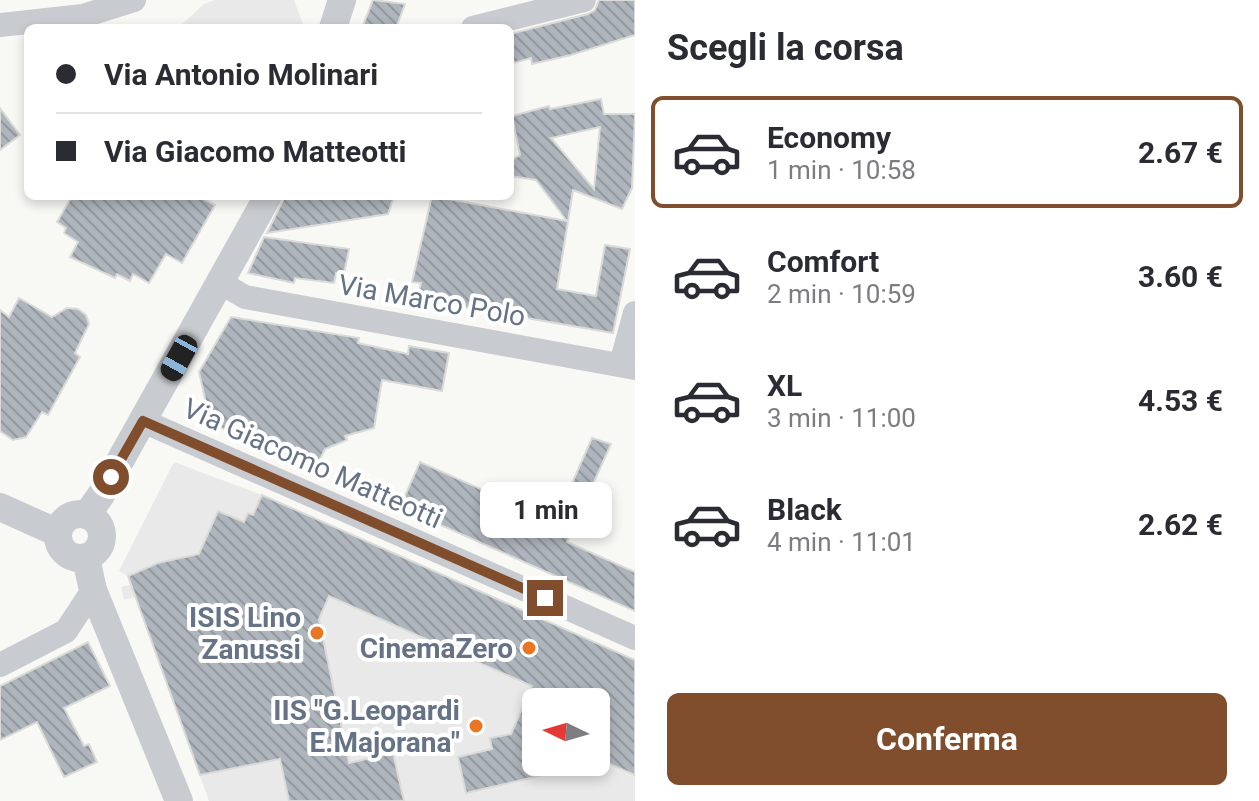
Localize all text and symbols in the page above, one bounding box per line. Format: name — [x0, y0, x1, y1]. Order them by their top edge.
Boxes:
text: Scegli la corsa — [667, 27, 904, 69]
text: Via Antonio Molinari — [104, 57, 378, 92]
icon: car — [671, 116, 743, 188]
text: Economy — [767, 120, 891, 155]
text: Via Giacomo Matteotti — [104, 134, 406, 169]
text: 2.67 € — [1138, 135, 1223, 170]
text: 1 min · 10:58 — [767, 155, 916, 185]
icon: car — [671, 240, 743, 312]
text: Comfort — [767, 244, 879, 279]
text: 3.60 € — [1138, 259, 1223, 294]
street label: Via Marco Polo — [336, 268, 528, 333]
text: 2 min · 10:59 — [767, 279, 916, 309]
car — [157, 331, 201, 385]
icon: car — [671, 364, 743, 436]
text: XL — [767, 368, 802, 403]
text: 4.53 € — [1138, 383, 1223, 418]
street label: Via Giacomo Matteotti — [178, 391, 447, 535]
text: 3 min · 11:00 — [767, 403, 916, 433]
route start — [93, 459, 129, 495]
callout: 1 min — [479, 482, 611, 538]
icon: car — [671, 488, 743, 560]
text: Black — [767, 492, 842, 527]
text: 1 min — [513, 495, 579, 525]
text: 2.62 € — [1138, 507, 1223, 542]
text: 4 min · 11:01 — [767, 527, 916, 557]
route end — [527, 580, 563, 616]
place label: ISIS Lino Zanussi — [189, 601, 301, 666]
marker: ISIS Lino Zanussi — [308, 624, 326, 642]
place label: CinemaZero — [360, 632, 513, 665]
marker: CinemaZero — [520, 639, 538, 657]
north arrow — [522, 688, 610, 776]
map controls — [522, 688, 610, 776]
button: Conferma — [667, 693, 1227, 785]
place label: IIS "G.Leopardi E.Majorana" — [273, 694, 460, 759]
marker: IIS "G.Leopardi E.Majorana" — [467, 717, 485, 735]

